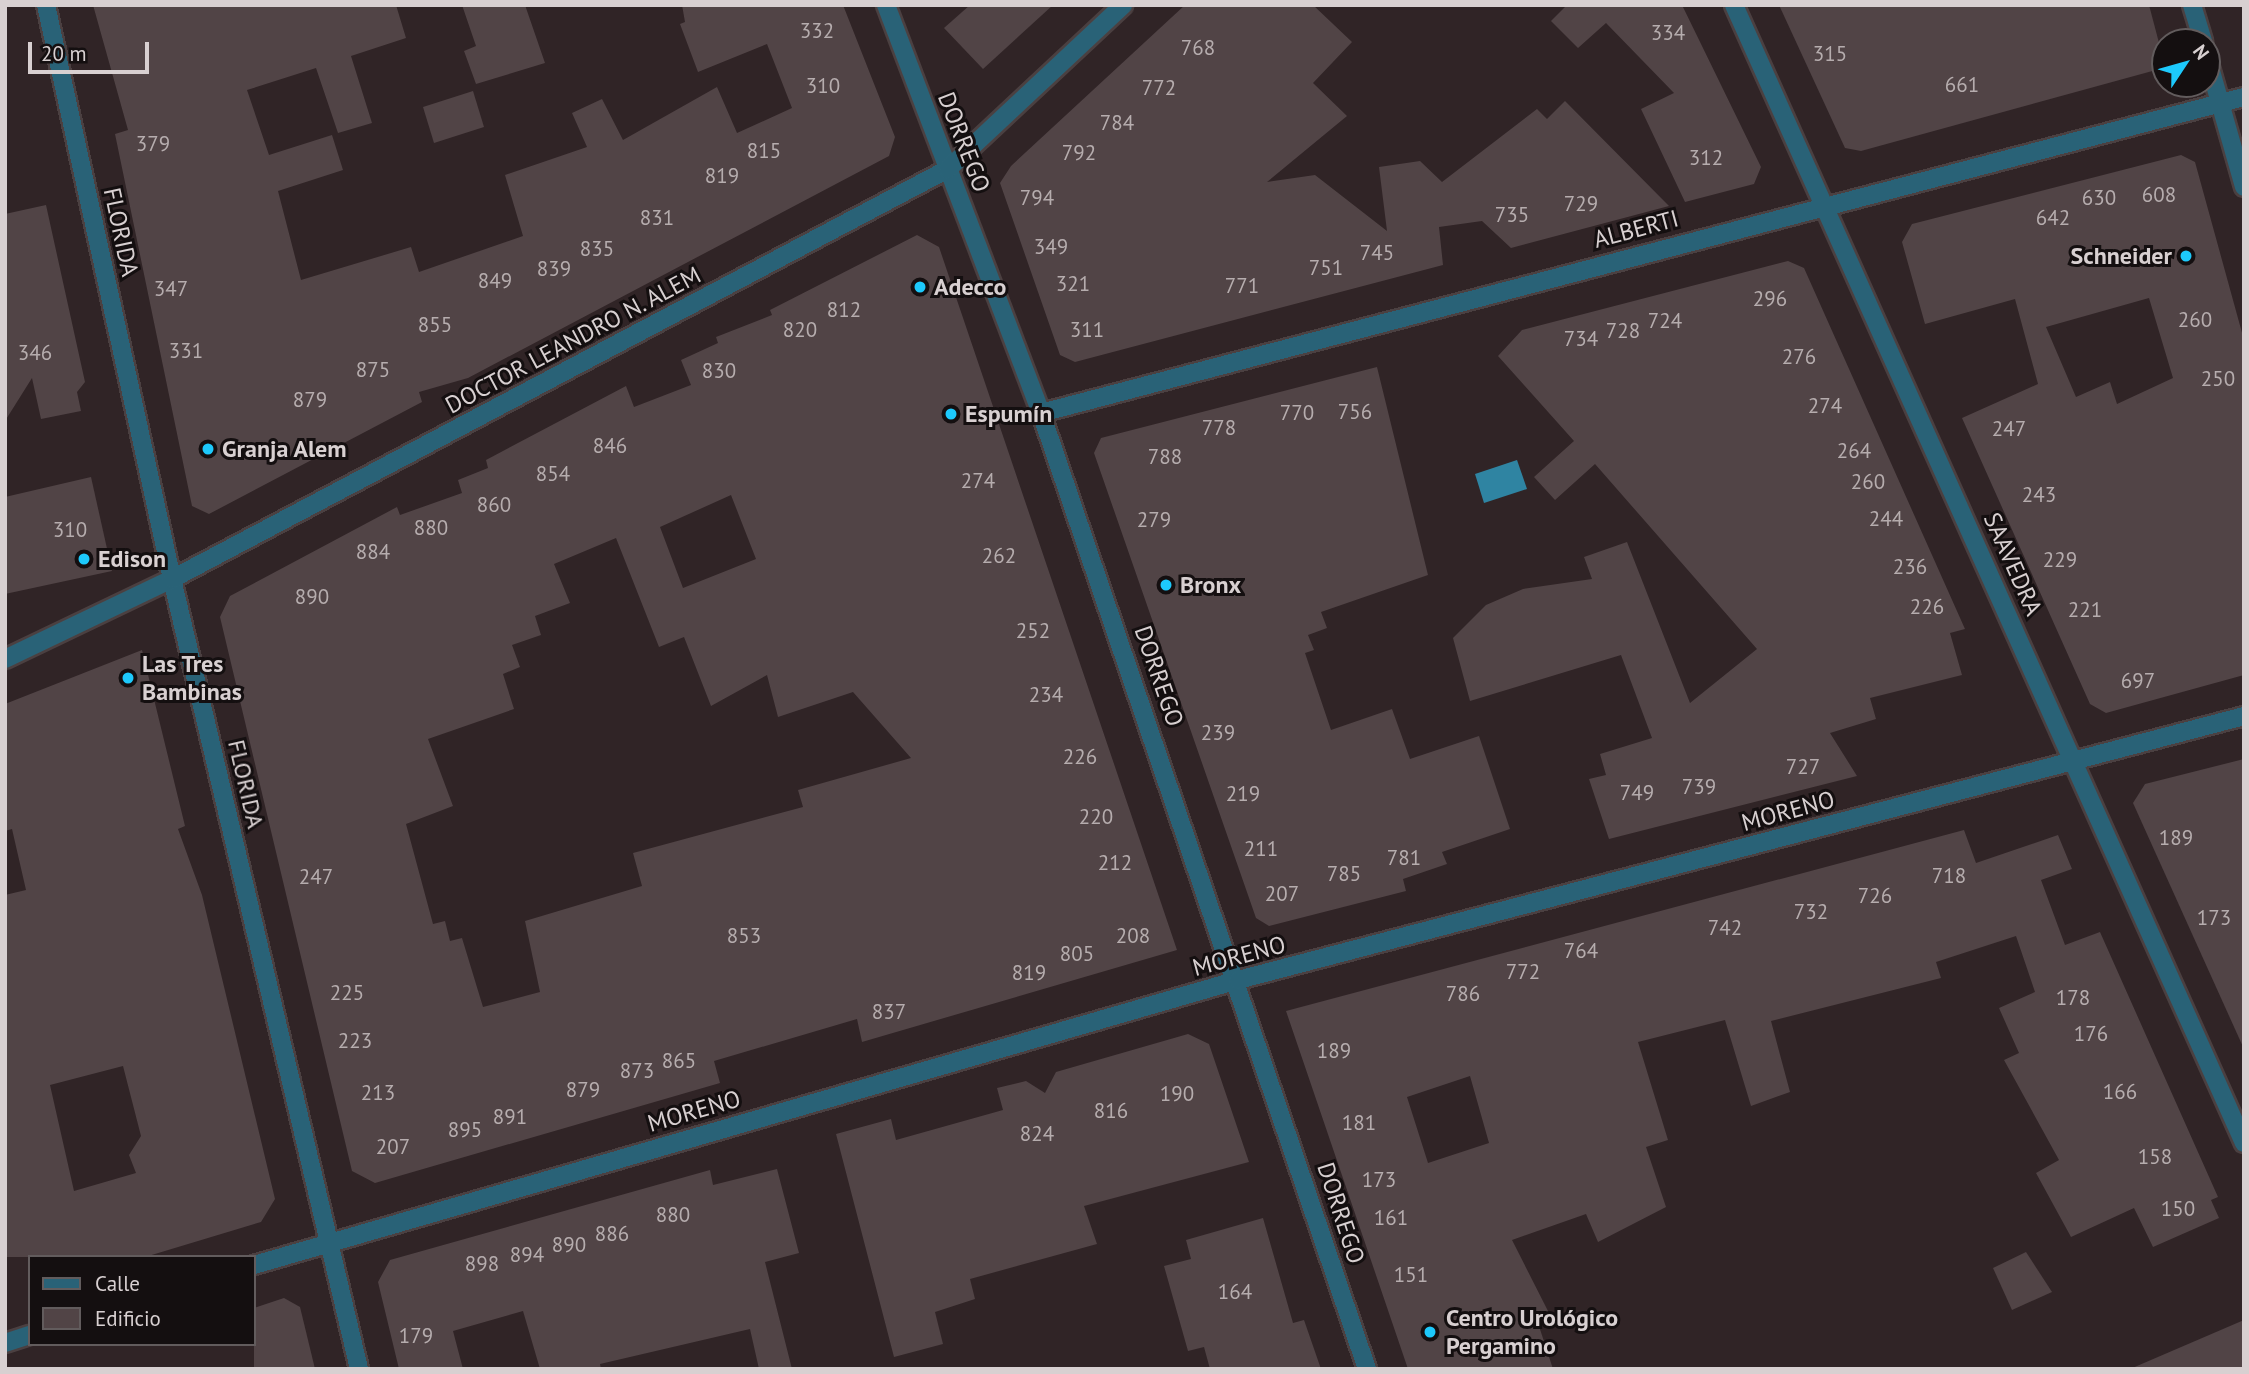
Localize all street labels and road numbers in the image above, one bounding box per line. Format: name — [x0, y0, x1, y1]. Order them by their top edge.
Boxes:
street label: DORREGO — [932, 88, 996, 196]
street label: FLORIDA — [98, 185, 144, 279]
street label: ALBERTI — [1591, 204, 1681, 254]
street label: DOCTOR LEANDRO N. ALEM — [439, 260, 707, 420]
street label: SAAVEDRA — [1978, 508, 2048, 620]
street label: DORREGO — [1128, 622, 1190, 730]
street label: FLORIDA — [222, 737, 270, 831]
street label: MORENO — [1738, 785, 1838, 837]
street label: MORENO — [1189, 930, 1289, 982]
street label: MORENO — [644, 1084, 744, 1138]
street label: DORREGO — [1311, 1159, 1371, 1267]

